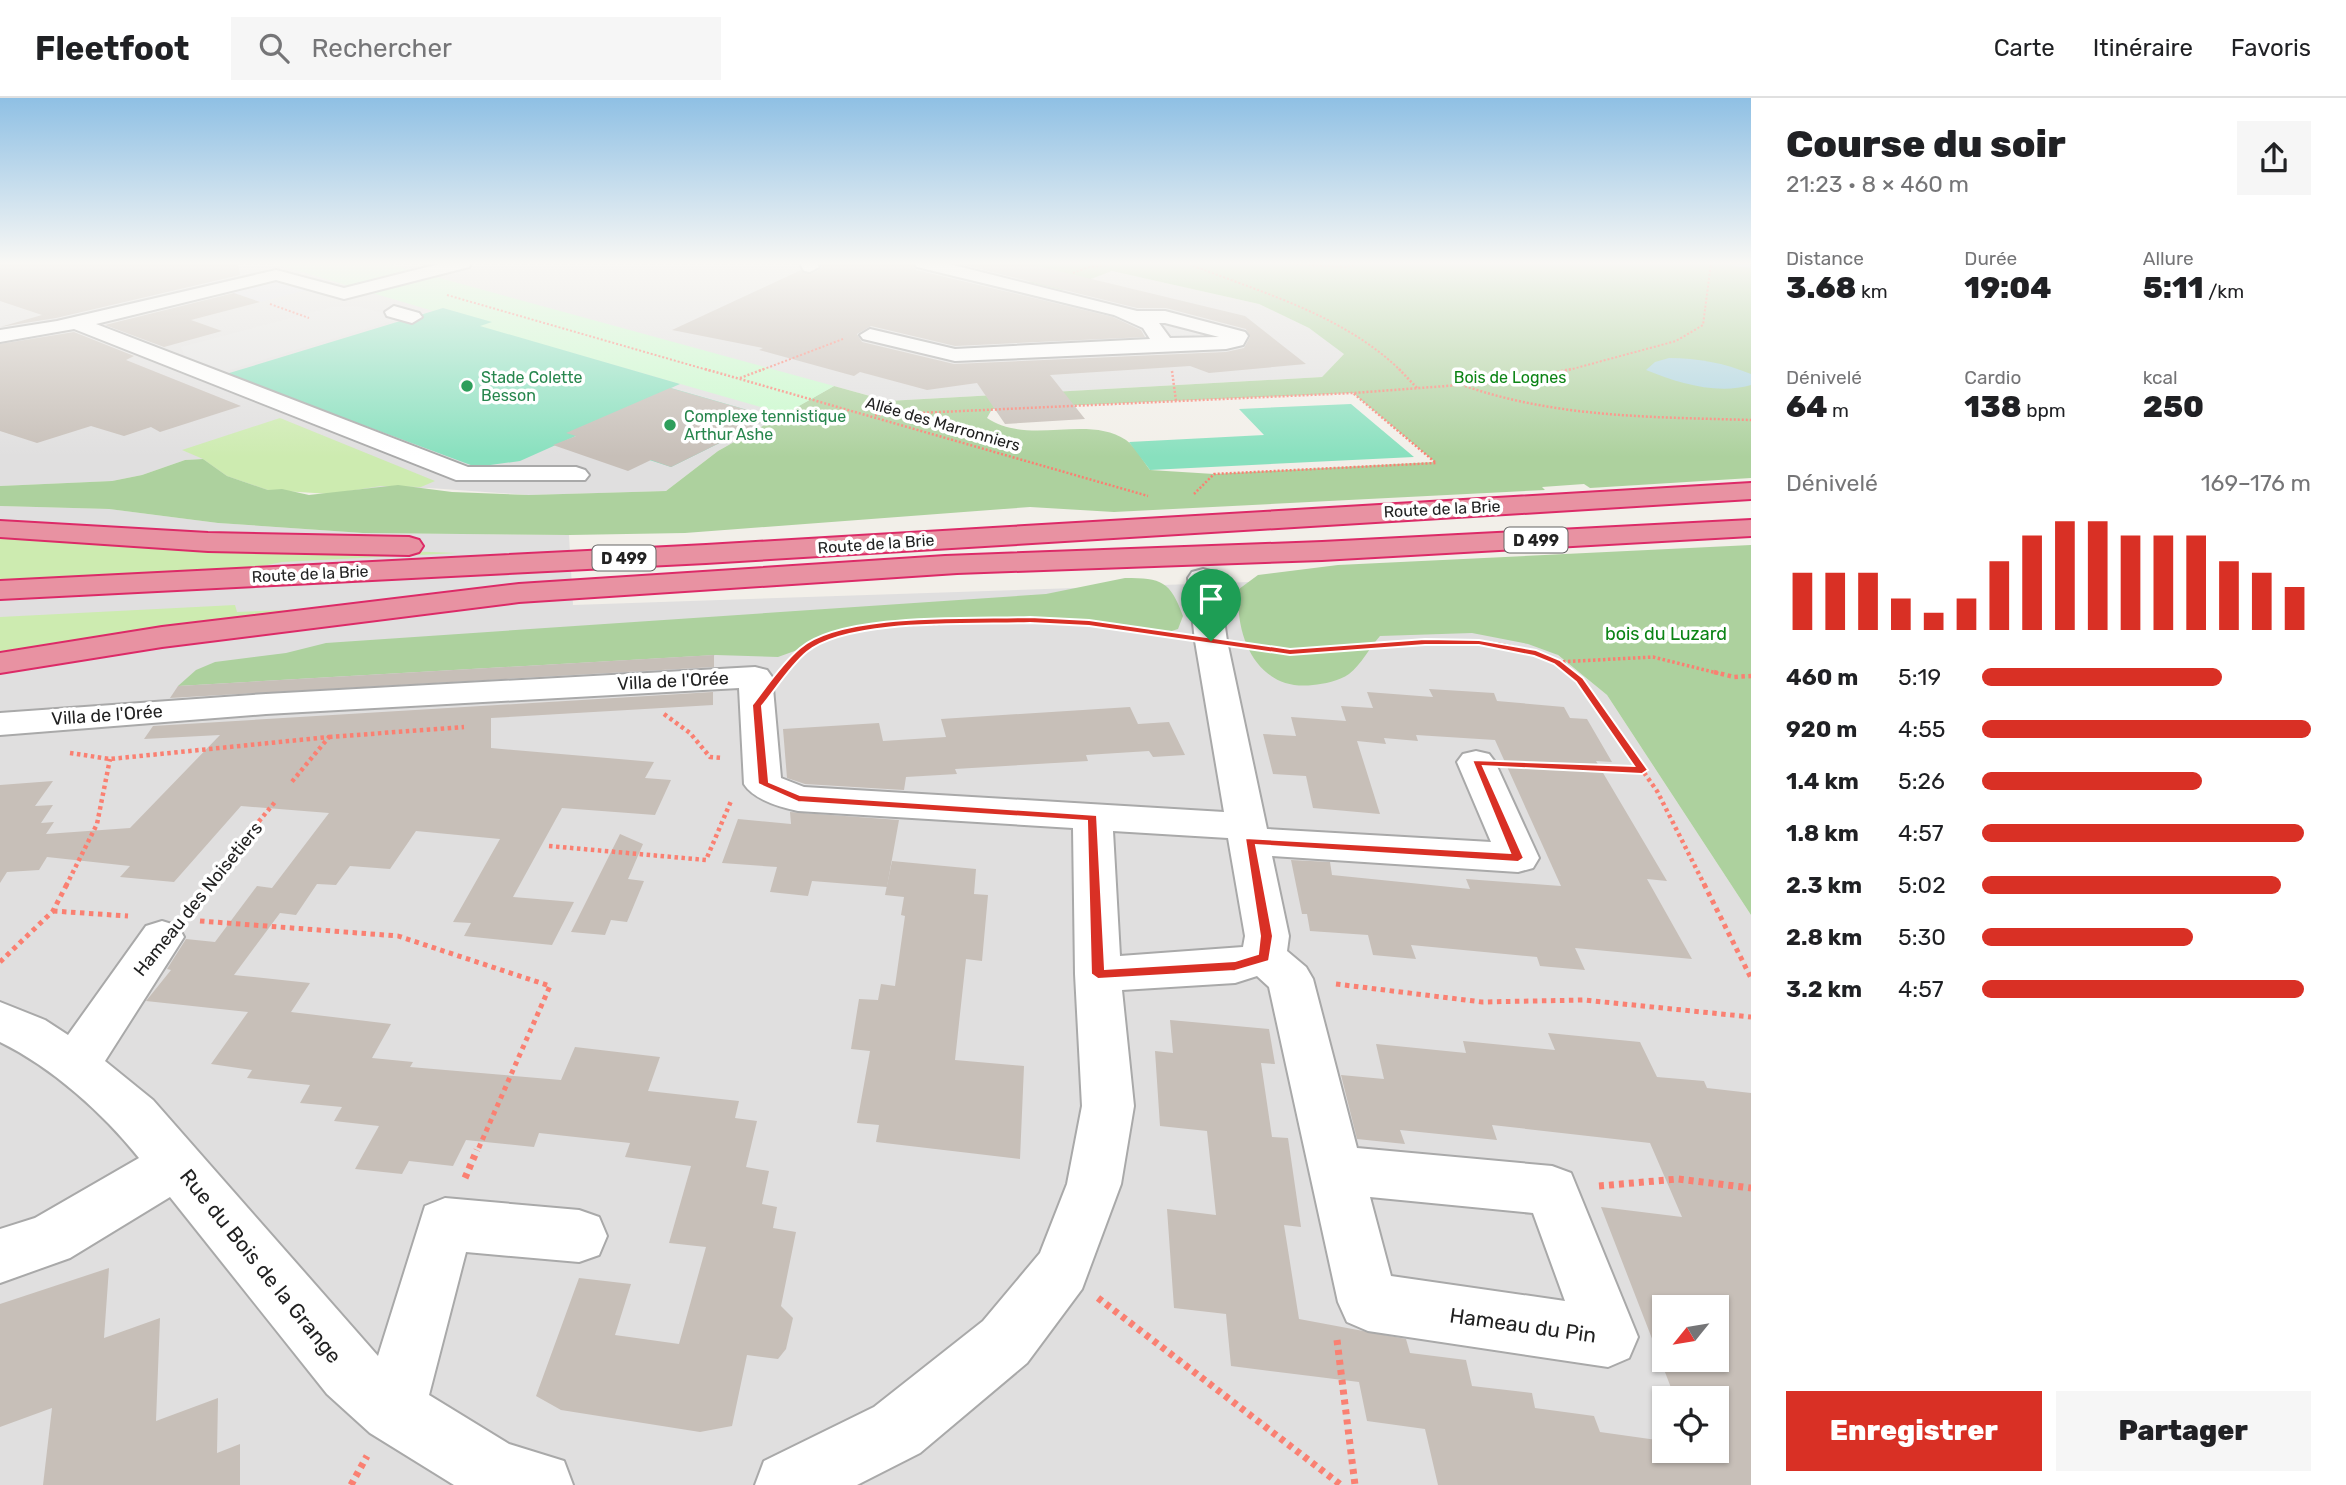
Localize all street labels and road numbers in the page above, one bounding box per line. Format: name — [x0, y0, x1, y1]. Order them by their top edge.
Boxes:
street label: Allée des Marronniers — [863, 393, 1023, 455]
street label: Route de la Brie — [1383, 496, 1501, 522]
road number: D 499 — [1504, 528, 1568, 552]
street label: Route de la Brie — [817, 530, 935, 558]
road number: D 499 — [592, 545, 656, 570]
street label: Route de la Brie — [251, 561, 369, 587]
street label: Villa de l'Orée — [617, 667, 729, 695]
street label: Villa de l'Orée — [51, 700, 163, 730]
street label: Hameau des Noisetiers — [129, 817, 267, 981]
street label: Rue du Bois de la Grange — [175, 1164, 347, 1368]
street label: Hameau du Pin — [1448, 1302, 1598, 1348]

